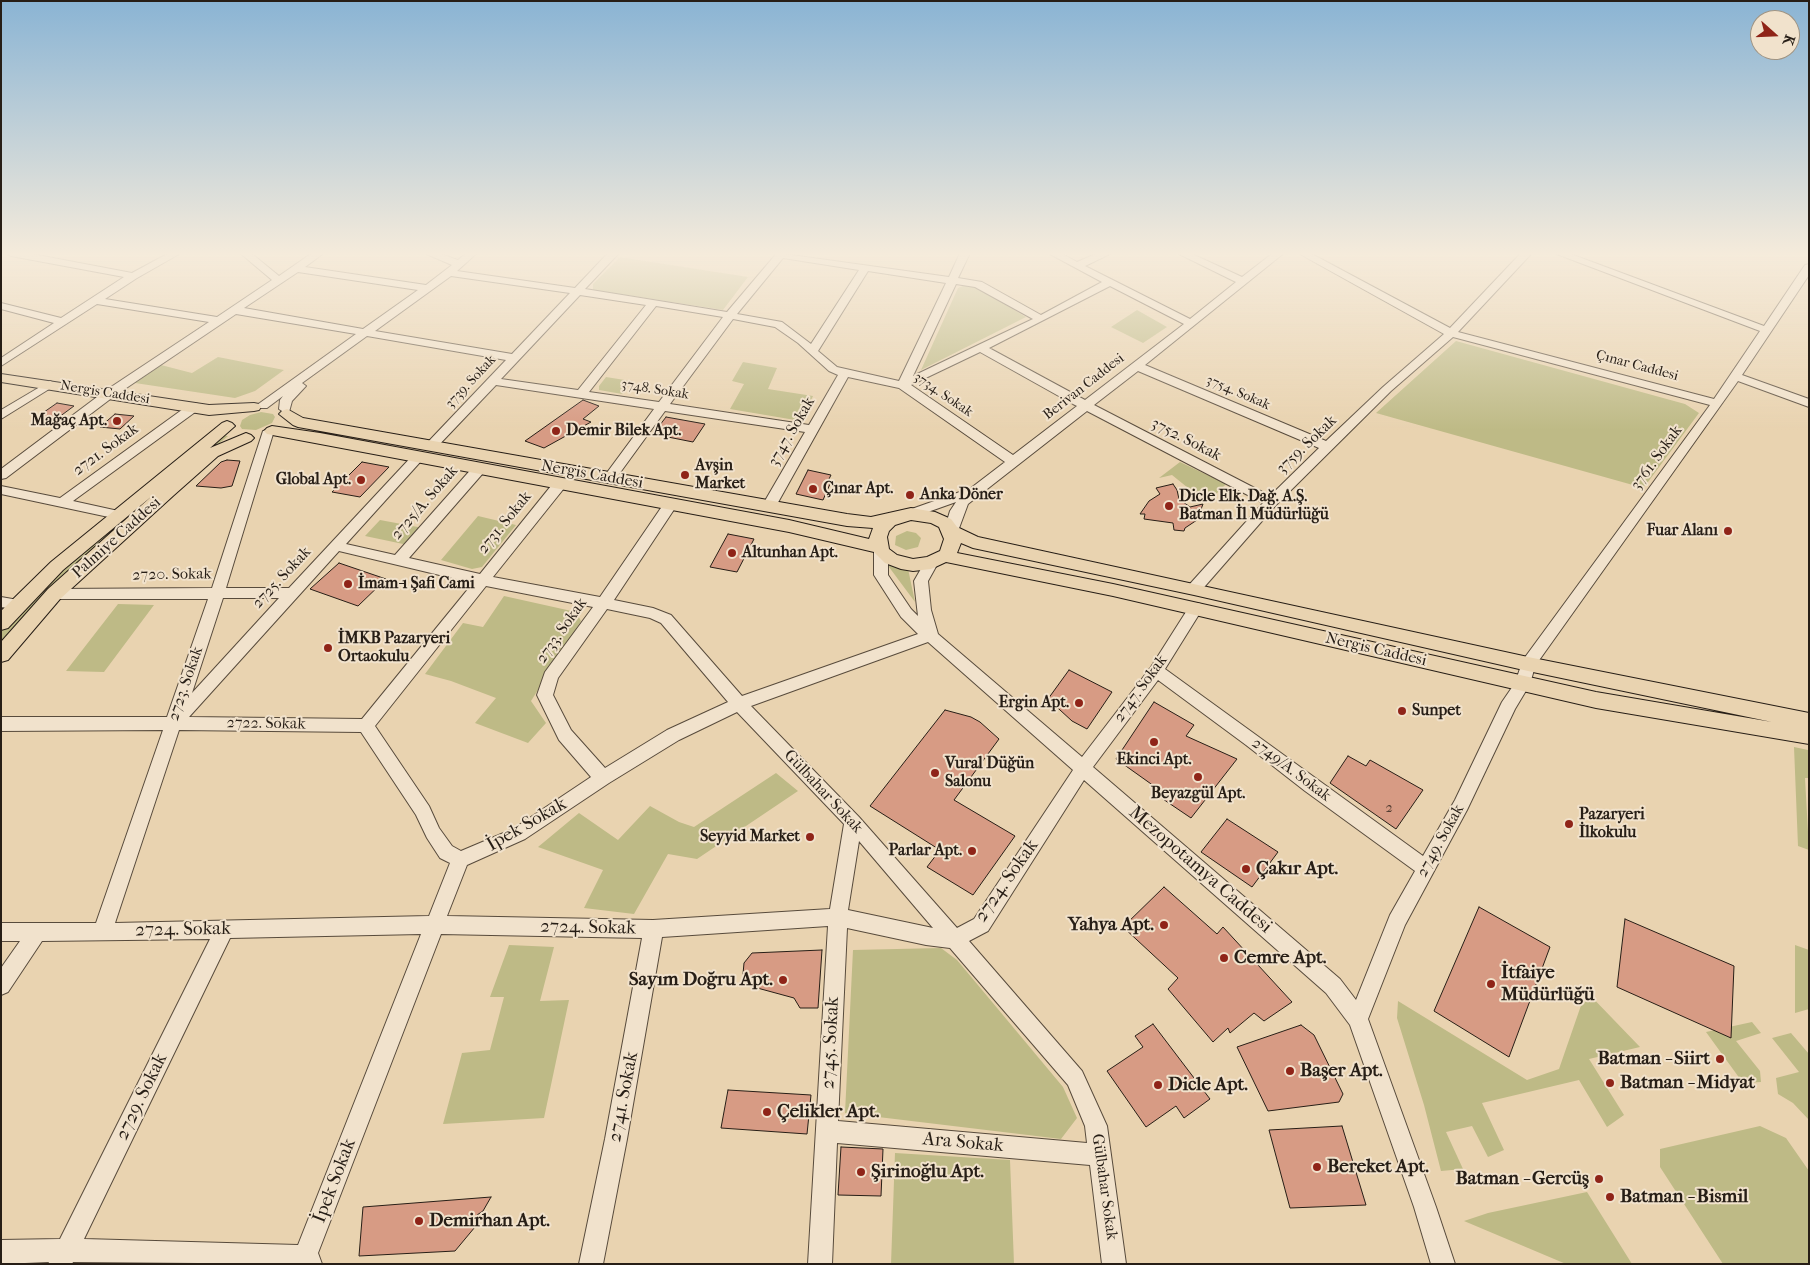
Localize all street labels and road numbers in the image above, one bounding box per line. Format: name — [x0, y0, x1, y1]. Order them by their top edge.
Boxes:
street label: Çınar Caddesi — [1594, 347, 1680, 385]
street label: Berivan Caddesi — [1040, 350, 1128, 424]
street label: 3739. Sokak — [442, 352, 500, 412]
street label: 3734. Sokak — [910, 369, 976, 421]
street label: 3754. Sokak — [1203, 372, 1273, 414]
street label: 3748. Sokak — [620, 376, 690, 404]
street label: Nergis Caddesi — [59, 378, 151, 408]
street label: 3747. Sokak — [764, 394, 820, 470]
street label: 3759. Sokak — [1273, 412, 1341, 478]
street label: 3752. Sokak — [1148, 414, 1224, 466]
street label: 2721. Sokak — [69, 420, 143, 480]
street label: 3761. Sokak — [1627, 422, 1687, 494]
street label: Nergis Caddesi — [539, 457, 645, 493]
street label: 2725/A. Sokak — [388, 462, 462, 544]
street label: 2731. Sokak — [474, 488, 536, 558]
street label: Palmiye Caddesi — [69, 493, 165, 583]
street label: 2725. Sokak — [249, 543, 315, 613]
street label: 2720. Sokak — [132, 565, 212, 585]
street label: 2733. Sokak — [532, 594, 592, 668]
street label: Nergis Caddesi — [1323, 629, 1429, 671]
street label: 2723. Sokak — [164, 644, 208, 724]
street label: 2747. Sokak — [1110, 652, 1172, 726]
street label: 2722. Sokak — [226, 714, 306, 734]
street label: 2749/A. Sokak — [1248, 734, 1334, 806]
street label: Gülbahar Sokak — [779, 746, 867, 838]
street label: İpek Sokak — [483, 793, 571, 857]
street label: 2749. Sokak — [1413, 801, 1469, 881]
street label: Mezopotamya Caddesi — [1124, 802, 1276, 938]
street label: 2724. Sokak — [970, 835, 1044, 927]
street label: 2724. Sokak — [540, 916, 636, 940]
street label: 2724. Sokak — [135, 918, 231, 942]
street label: 2745. Sokak — [817, 996, 845, 1090]
street label: 2729. Sokak — [111, 1050, 173, 1144]
street label: 2741. Sokak — [604, 1050, 644, 1144]
street label: Ara Sokak — [922, 1128, 1004, 1158]
street label: Gülbahar Sokak — [1087, 1133, 1121, 1241]
street label: İpek Sokak — [308, 1136, 362, 1226]

